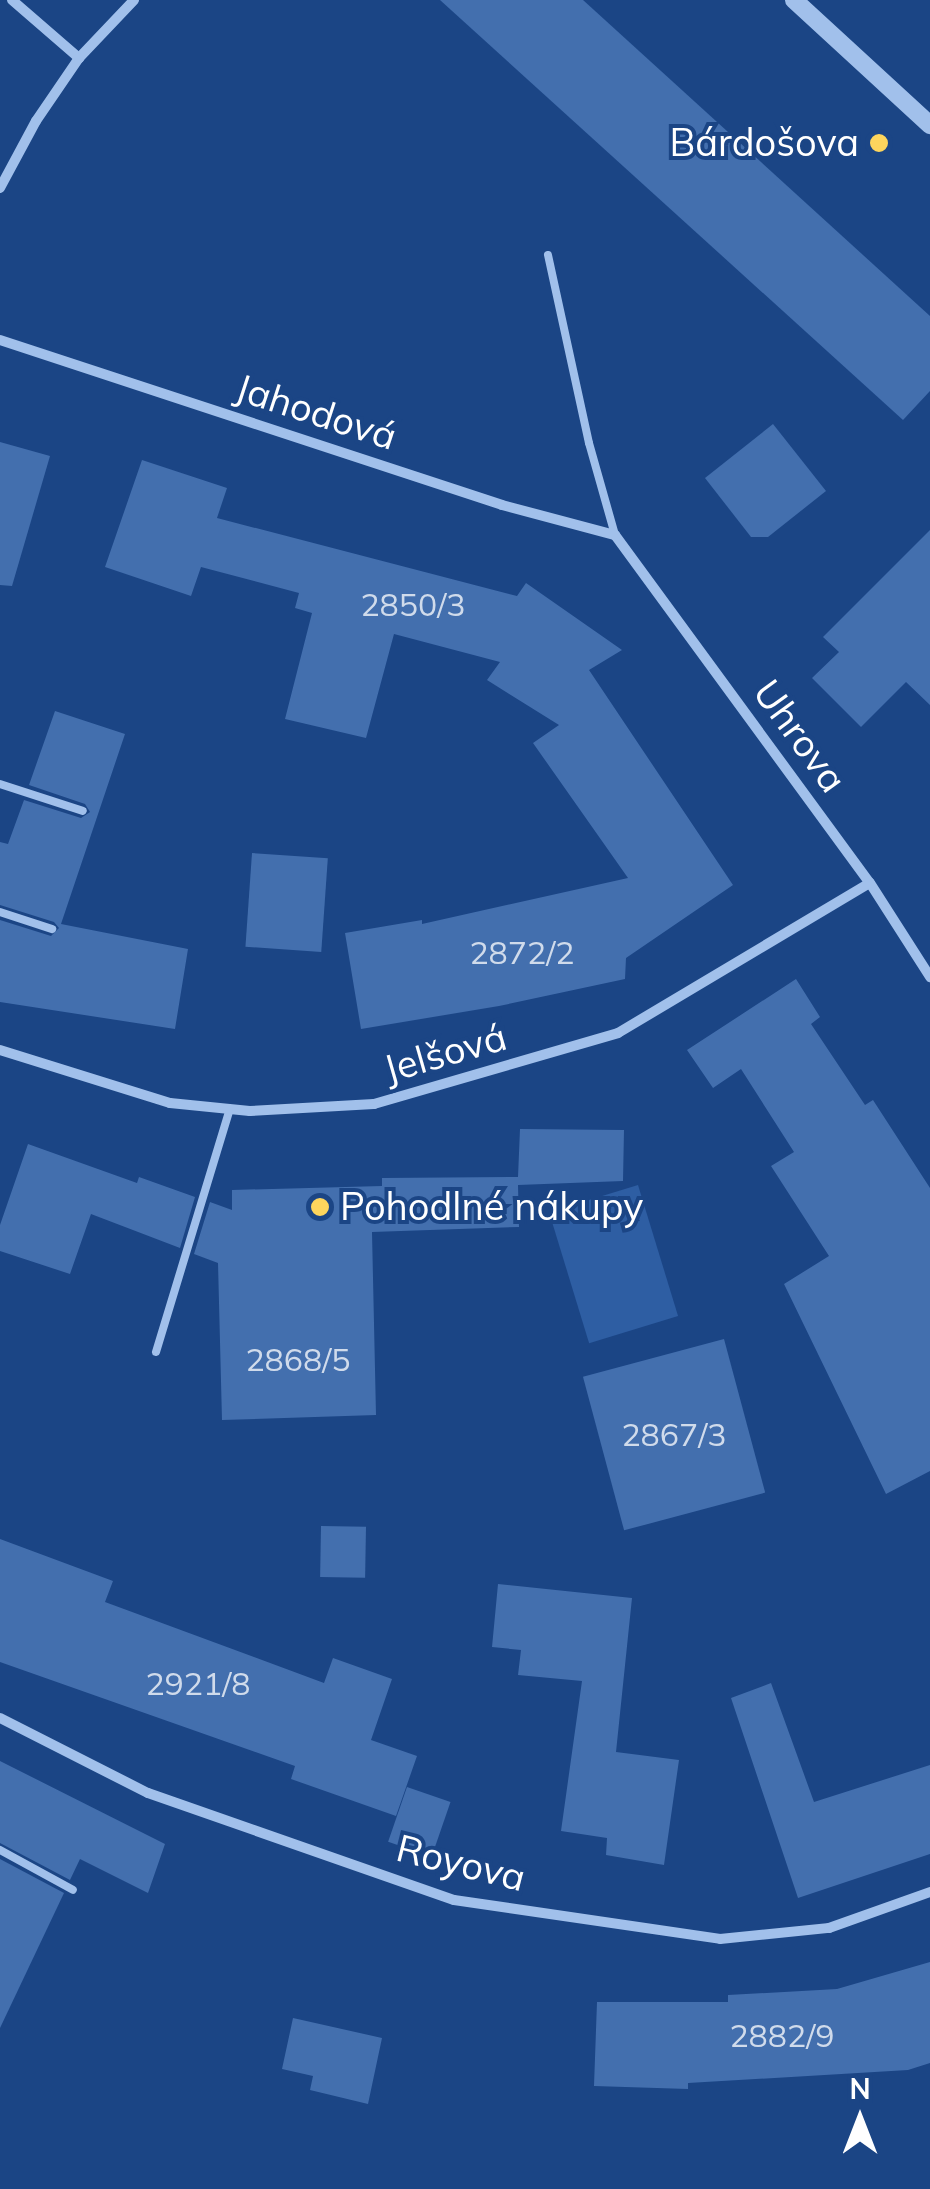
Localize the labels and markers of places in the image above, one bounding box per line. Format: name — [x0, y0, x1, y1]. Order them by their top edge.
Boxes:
place label: Bárdošova — [669, 120, 859, 166]
marker: Bárdošova — [868, 132, 890, 154]
place label: Pohodlné nákupy — [340, 1184, 644, 1230]
marker: Pohodlné nákupy — [309, 1196, 331, 1218]

